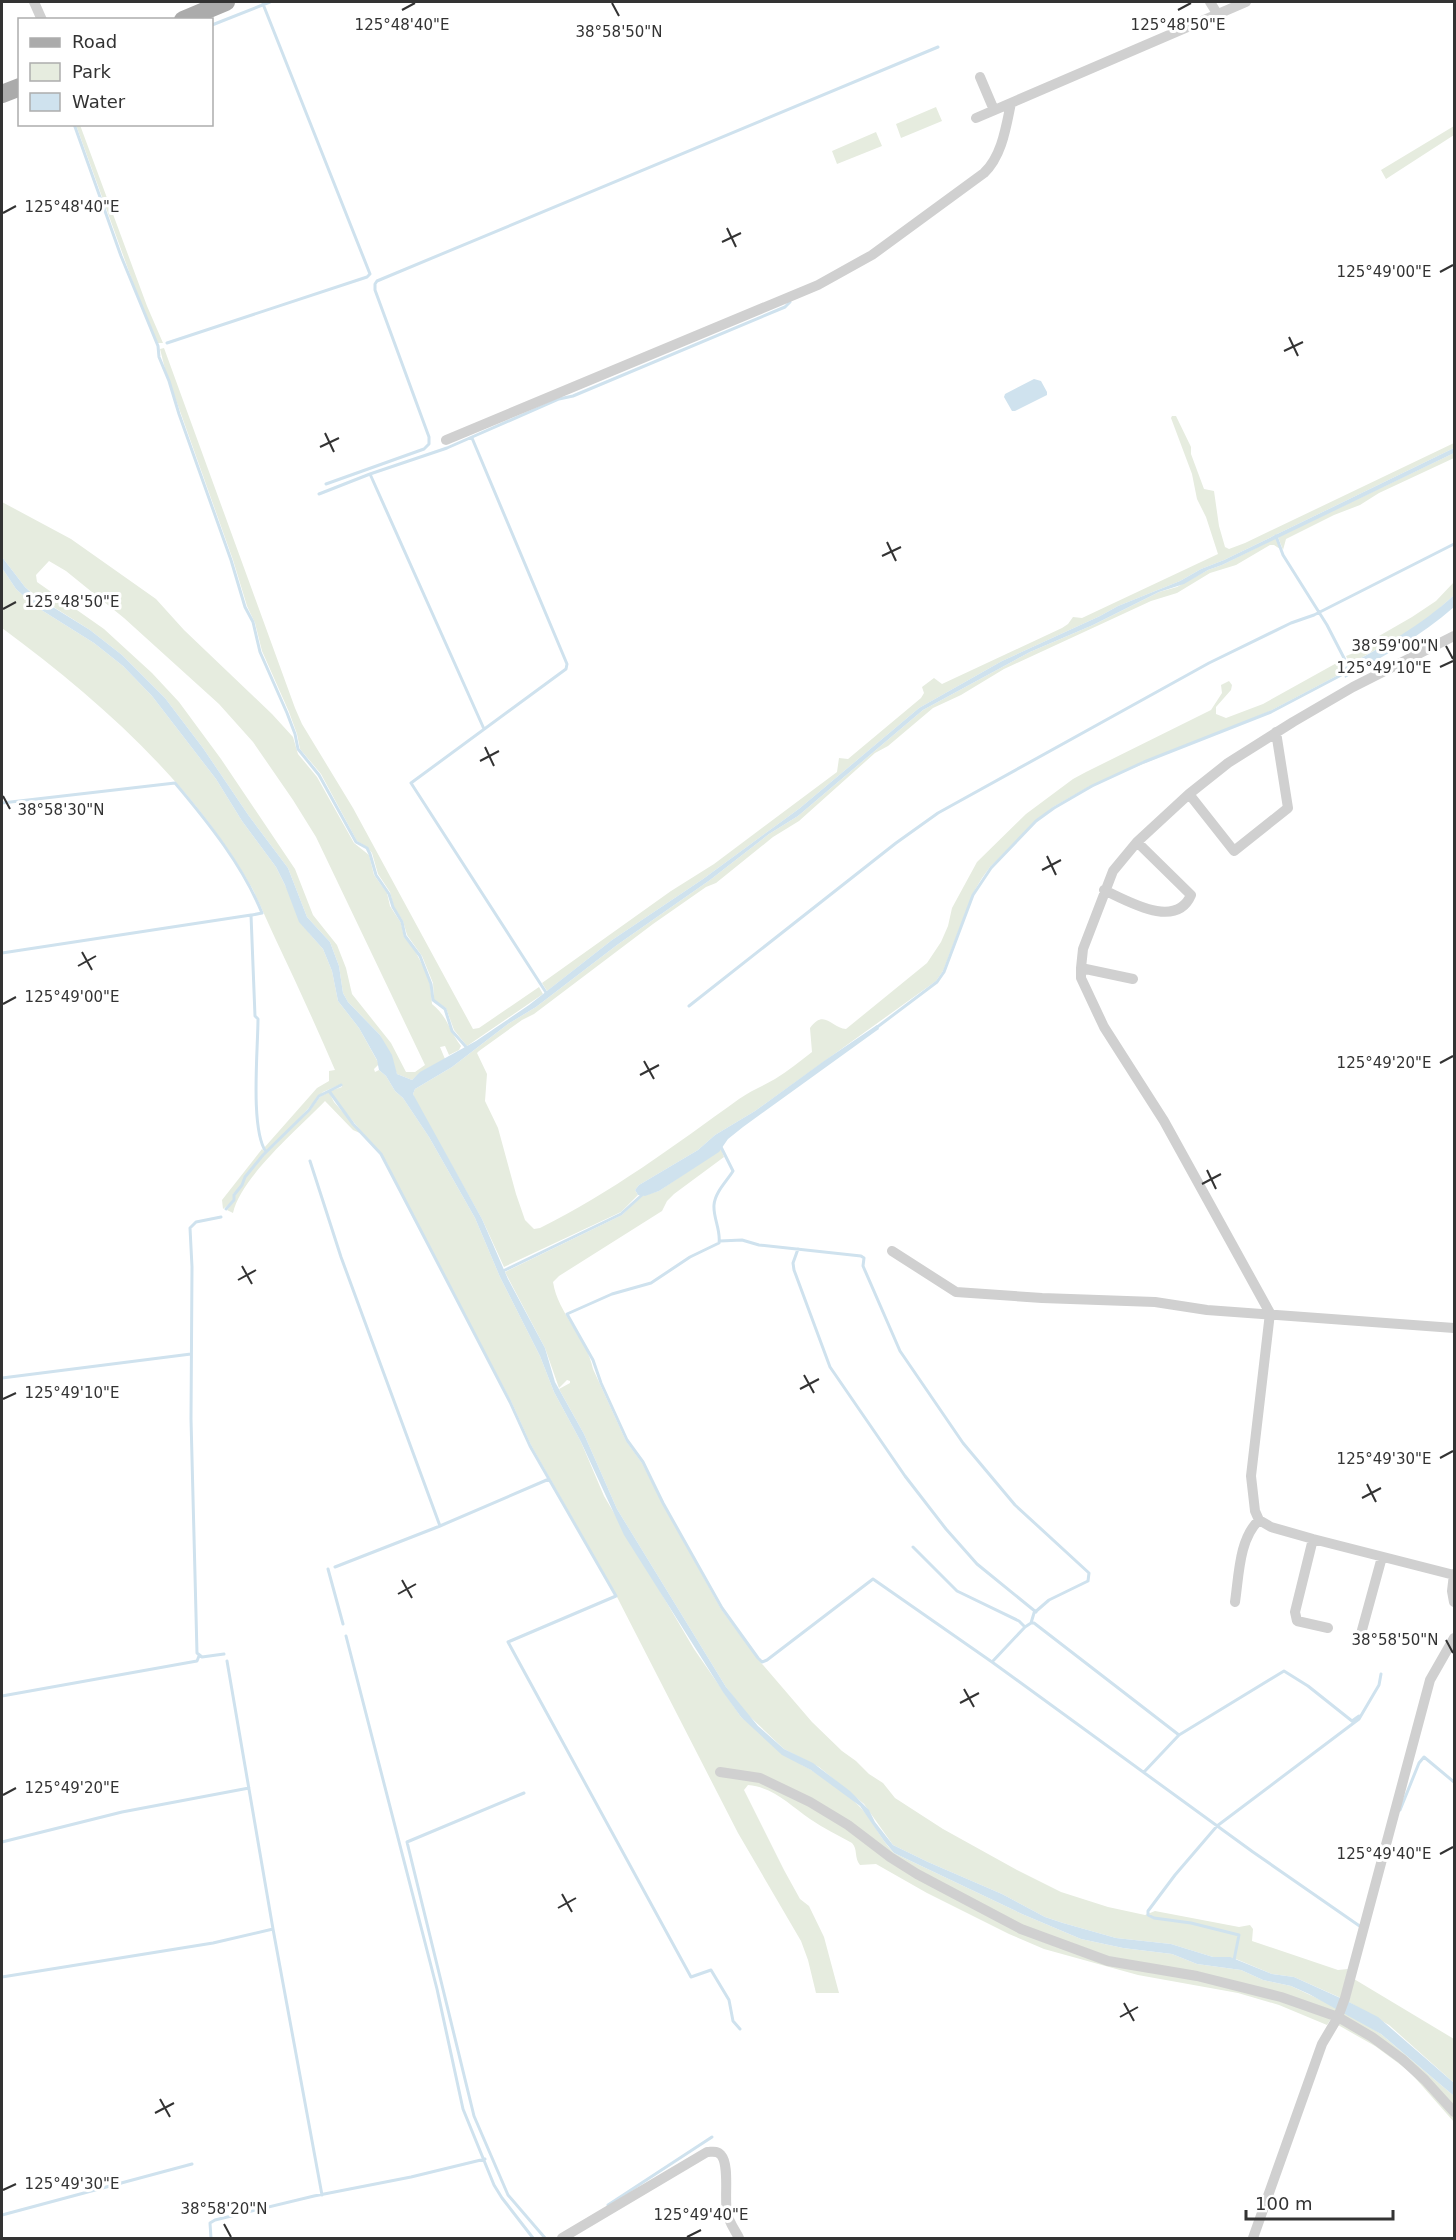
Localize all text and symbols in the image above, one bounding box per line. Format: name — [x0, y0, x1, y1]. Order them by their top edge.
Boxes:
text: 125°48'40"E — [355, 16, 449, 34]
text: 125°48'50"E — [1131, 16, 1225, 34]
legend — [18, 18, 213, 126]
text: 38°58'50"N — [575, 23, 663, 41]
text: Road — [72, 31, 117, 52]
text: Park — [72, 61, 111, 82]
text: Water — [72, 91, 126, 112]
text: 125°48'40"E — [25, 198, 119, 216]
text: 125°49'00"E — [1337, 263, 1431, 281]
text: 125°48'50"E — [25, 593, 119, 611]
text: 38°59'00"N — [1351, 637, 1439, 655]
text: 125°49'10"E — [1337, 659, 1431, 677]
text: 38°58'30"N — [17, 801, 105, 819]
text: 125°49'00"E — [25, 988, 119, 1006]
text: 125°49'20"E — [1337, 1054, 1431, 1072]
text: 125°49'10"E — [25, 1384, 119, 1402]
text: 125°49'30"E — [1337, 1450, 1431, 1468]
text: 38°58'50"N — [1351, 1631, 1439, 1649]
text: 125°49'20"E — [25, 1779, 119, 1797]
text: 125°49'40"E — [1337, 1845, 1431, 1863]
text: 125°49'30"E — [25, 2175, 119, 2193]
scale bar — [1246, 2183, 1393, 2221]
text: 100 m — [1255, 2193, 1313, 2214]
text: 38°58'20"N — [180, 2200, 268, 2218]
text: 125°49'40"E — [654, 2206, 748, 2224]

